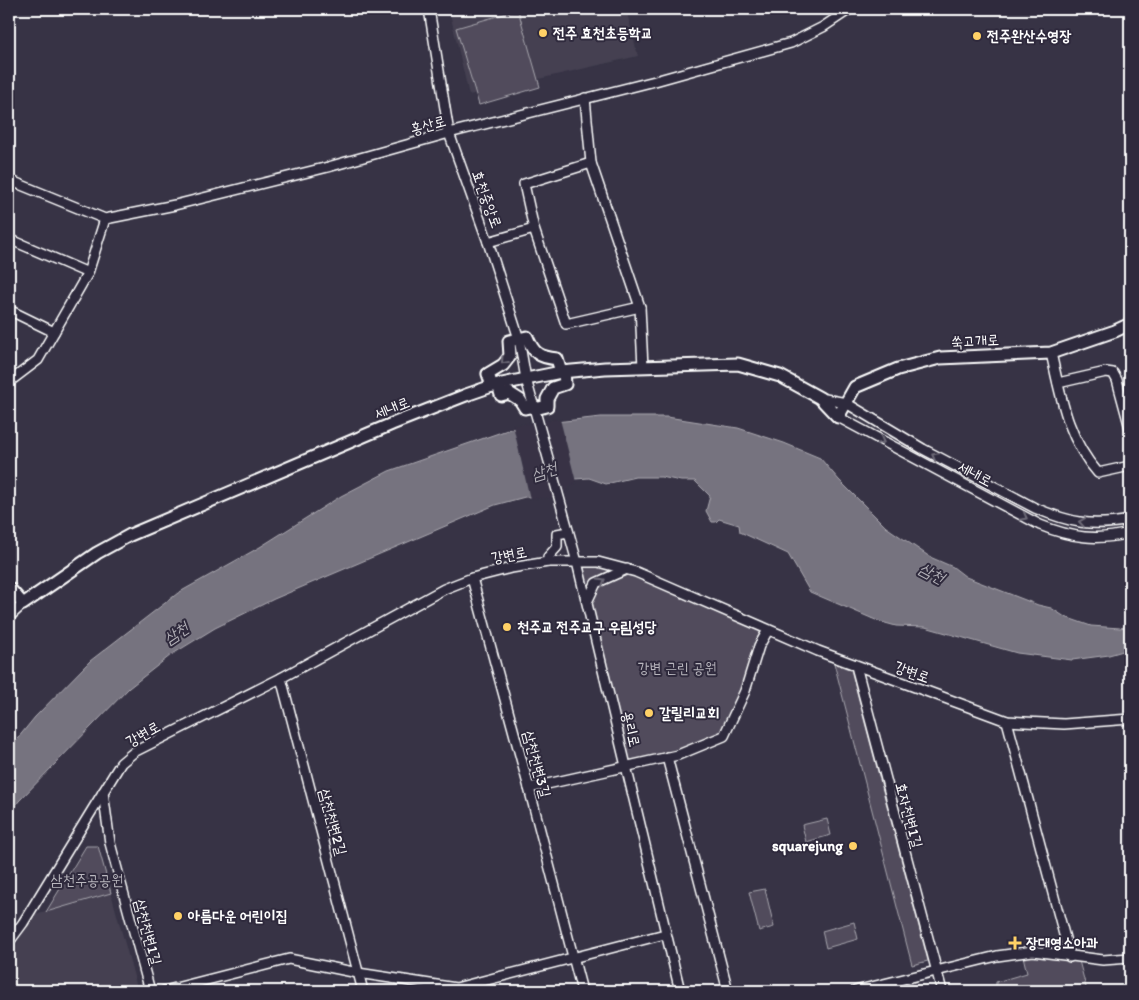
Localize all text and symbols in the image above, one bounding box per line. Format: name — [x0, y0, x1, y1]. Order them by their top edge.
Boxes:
place label: 전주 효천초등학교 — [552, 24, 653, 42]
marker: 전주 효천초등학교 — [537, 27, 549, 39]
place label: 전주완산수영장 — [986, 27, 1072, 45]
marker: 전주완산수영장 — [971, 30, 983, 42]
street label: 홍산로 — [408, 111, 448, 139]
street label: 효천중앙로 — [468, 168, 506, 230]
street label: 쑥고개로 — [950, 331, 1000, 351]
one-way arrow — [501, 356, 510, 365]
street label: 세내로 — [372, 393, 412, 423]
one-way arrow — [875, 435, 884, 445]
one-way arrow — [931, 452, 940, 462]
water label: 삼천 — [529, 457, 561, 484]
street label: 세내로 — [955, 458, 995, 490]
one-way arrow — [1019, 511, 1028, 521]
one-way arrow — [1078, 518, 1086, 528]
street label: 강변로 — [490, 543, 528, 567]
water label: 삼천 — [916, 559, 950, 588]
one-way arrow — [597, 577, 606, 587]
water label: 삼천 — [160, 617, 194, 648]
place label: 천주교 전주교구 우림성당 — [517, 618, 657, 636]
marker: 천주교 전주교구 우림성당 — [501, 621, 513, 633]
street label: 강변로 — [892, 657, 932, 687]
park label: 강변 근린 공원 — [637, 659, 717, 677]
place label: 갈릴리교회 — [659, 704, 719, 722]
marker: 갈릴리교회 — [643, 707, 655, 719]
street label: 용리로 — [618, 709, 644, 749]
street label: 강변로 — [123, 717, 163, 751]
street label: 삼천천변3길 — [519, 729, 555, 799]
street label: 효자천변1길 — [892, 780, 926, 850]
street label: 삼천천변2길 — [315, 787, 351, 857]
place label: squarejung — [772, 837, 843, 856]
marker: squarejung — [847, 840, 859, 852]
park label: 삼천주공공원 — [51, 871, 123, 889]
street label: 삼천천변1길 — [131, 897, 165, 967]
place label: 아름다운 어린이집 — [187, 907, 288, 925]
marker: 아름다운 어린이집 — [172, 910, 184, 922]
place label: 장대영소아과 — [1026, 934, 1098, 952]
marker: 장대영소아과 — [1008, 936, 1022, 950]

